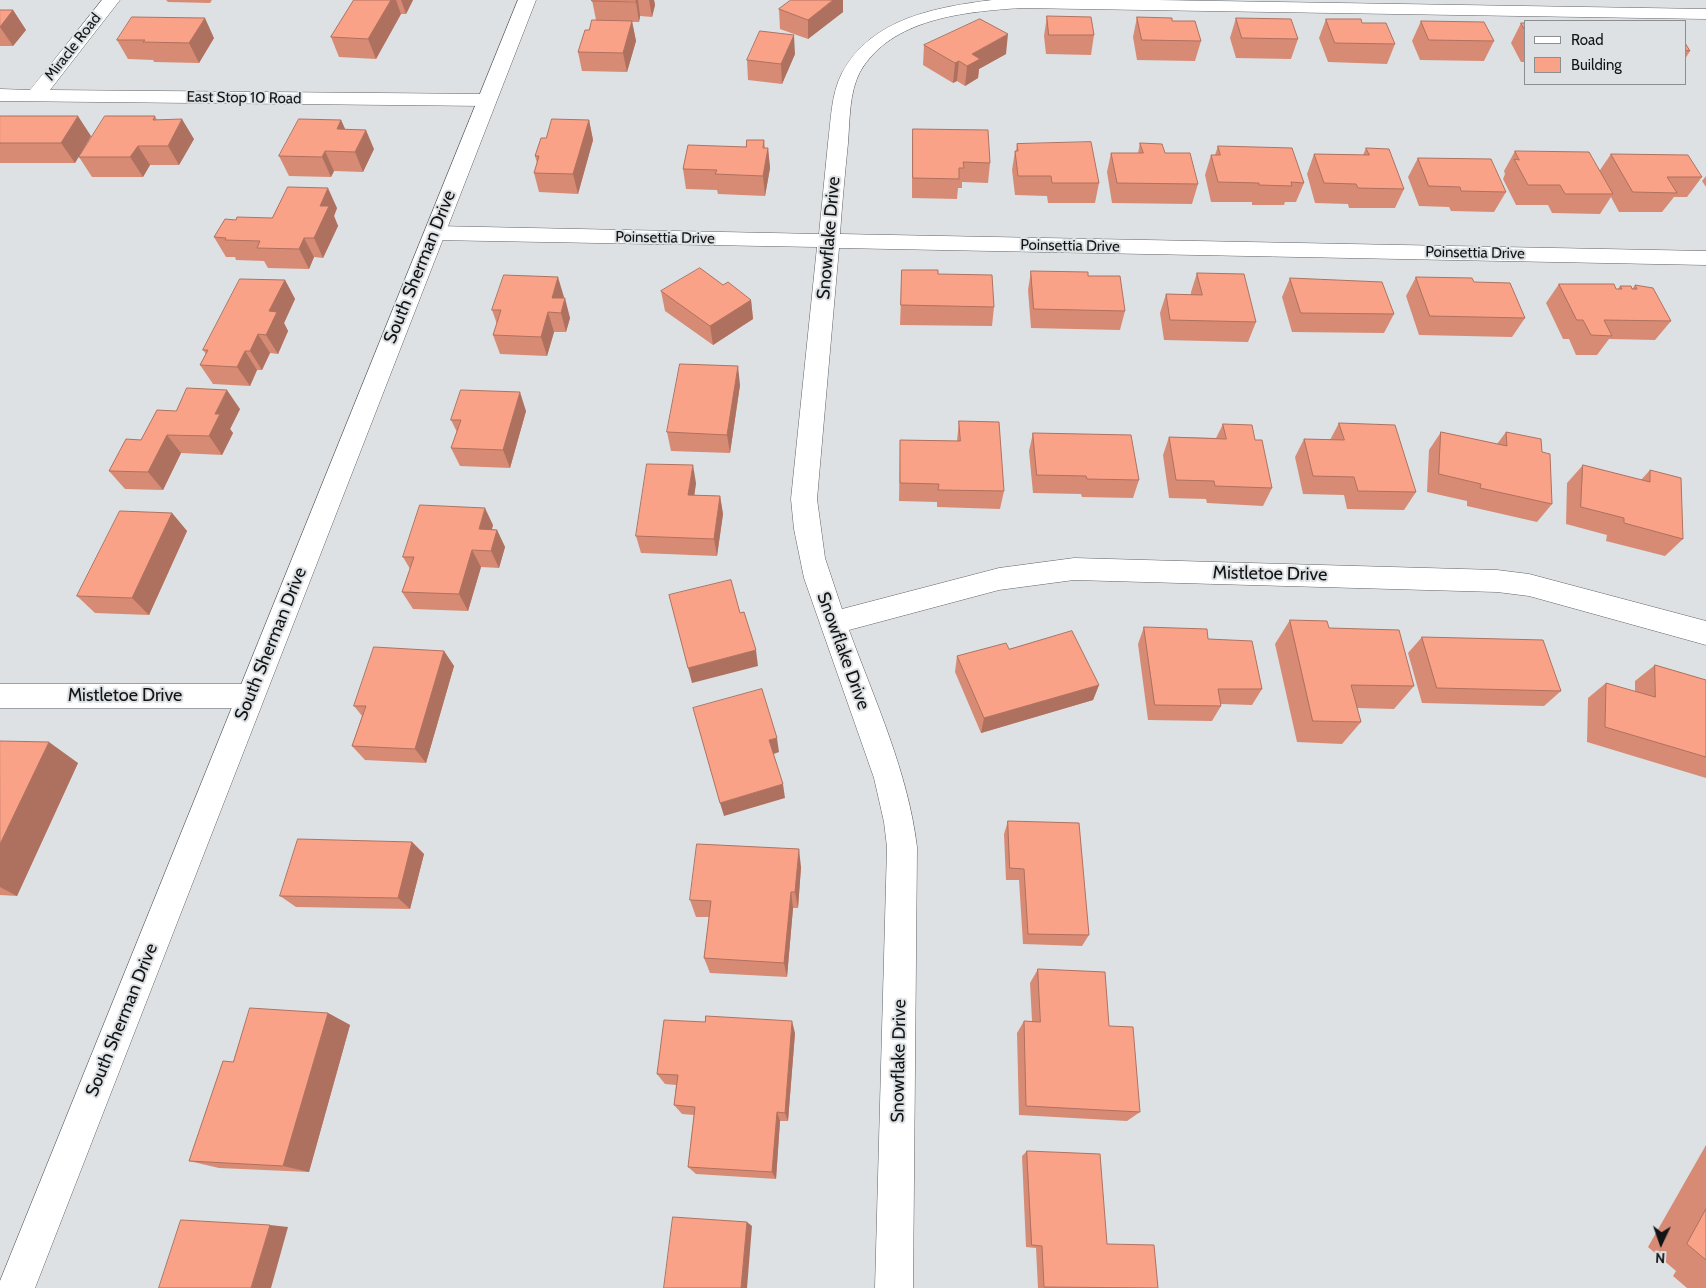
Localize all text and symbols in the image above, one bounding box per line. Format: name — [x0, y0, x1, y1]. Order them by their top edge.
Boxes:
street label: Miracle Road — [41, 10, 105, 84]
legend — [1524, 20, 1686, 85]
text: Road — [1571, 31, 1604, 49]
text: Building — [1571, 56, 1622, 74]
street label: East Stop 10 Road — [186, 88, 302, 108]
street label: Snowflake Drive — [813, 176, 845, 300]
street label: South Sherman Drive — [379, 187, 461, 347]
street label: Poinsettia Drive — [615, 228, 715, 248]
street label: Poinsettia Drive — [1020, 236, 1120, 256]
street label: Poinsettia Drive — [1425, 243, 1525, 263]
street label: Mistletoe Drive — [1212, 562, 1328, 586]
street label: South Sherman Drive — [230, 564, 312, 724]
street label: Snowflake Drive — [812, 589, 874, 713]
street label: Mistletoe Drive — [68, 685, 182, 707]
street label: South Sherman Drive — [81, 940, 163, 1100]
street label: Snowflake Drive — [887, 999, 911, 1123]
north arrow — [1636, 1218, 1686, 1268]
text: N — [1655, 1249, 1666, 1267]

